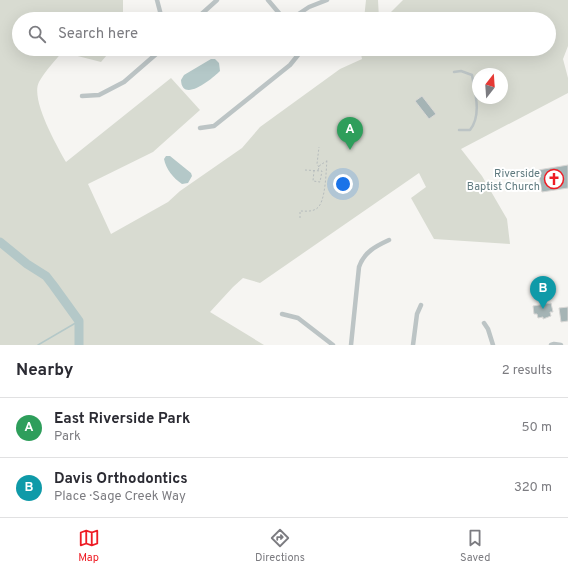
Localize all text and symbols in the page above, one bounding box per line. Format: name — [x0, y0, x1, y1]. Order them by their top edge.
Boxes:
search box — [12, 12, 556, 56]
icon: search — [26, 23, 48, 45]
text: Search here — [58, 25, 138, 44]
north arrow — [472, 68, 508, 104]
pin: A — [337, 117, 363, 150]
place label: Riverside Baptist Church — [467, 167, 540, 194]
church icon: Riverside Baptist Church — [543, 168, 565, 190]
your location — [333, 174, 353, 194]
pin: B — [530, 276, 556, 309]
text: Nearby — [16, 360, 73, 382]
text: 2 results — [502, 363, 552, 379]
text: East Riverside Park — [54, 410, 190, 429]
text: A — [24, 420, 34, 436]
text: 50 m — [522, 420, 552, 436]
text: Park — [54, 429, 81, 445]
text: Davis Orthodontics — [54, 470, 188, 489]
text: B — [25, 480, 33, 496]
text: 320 m — [514, 480, 552, 496]
text: Place · Sage Creek Way — [54, 489, 186, 505]
tab: Map — [78, 527, 100, 565]
tab: Directions — [255, 527, 305, 565]
tab: Saved — [460, 527, 490, 565]

